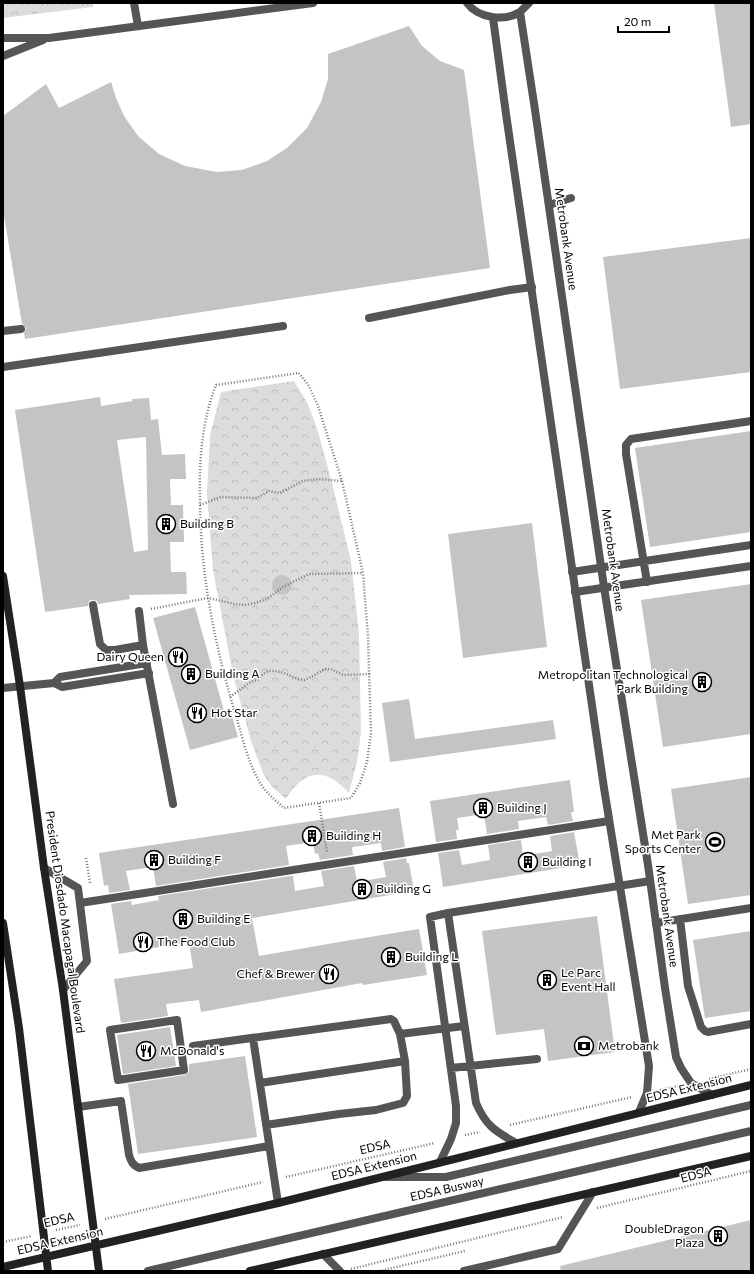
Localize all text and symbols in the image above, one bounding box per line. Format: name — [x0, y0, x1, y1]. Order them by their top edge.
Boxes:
scale bar — [618, 8, 669, 34]
text: 20 m — [624, 14, 651, 28]
street label: Metrobank Avenue — [553, 187, 581, 291]
street label: Metrobank Avenue — [600, 508, 628, 612]
building icon: Building B — [155, 513, 177, 535]
place label: Building B — [180, 516, 234, 530]
restaurant icon: Dairy Queen — [167, 646, 189, 668]
place label: Dairy Queen — [96, 649, 164, 663]
building icon: Building A — [180, 663, 202, 685]
place label: Building A — [205, 666, 260, 680]
place label: Metropolitan Technological Park Building — [538, 667, 688, 695]
building icon: Metropolitan Technological Park Building — [691, 671, 713, 693]
restaurant icon: Hot Star — [186, 702, 208, 724]
place label: Hot Star — [211, 705, 257, 719]
building icon: Building J — [472, 797, 494, 819]
place label: Building J — [497, 800, 547, 815]
street label: President Diosdado Macapagal Boulevard — [43, 810, 89, 1034]
building icon: Building H — [301, 825, 323, 847]
place label: Met Park Sports Center — [625, 827, 701, 855]
place label: Building H — [326, 828, 381, 842]
sports icon: Met Park Sports Center — [704, 831, 726, 853]
building icon: Building F — [143, 849, 165, 871]
building icon: Building I — [517, 851, 539, 873]
place label: Building F — [168, 852, 221, 866]
place label: Building I — [542, 854, 592, 868]
street label: Metrobank Avenue — [654, 864, 682, 968]
building icon: Building G — [351, 878, 373, 900]
place label: Building G — [376, 881, 431, 895]
building icon: Building E — [172, 908, 194, 930]
place label: Building E — [197, 911, 250, 925]
restaurant icon: The Food Club — [132, 931, 154, 953]
place label: The Food Club — [157, 934, 235, 948]
building icon: Building L — [380, 946, 402, 968]
place label: Building L — [405, 949, 458, 963]
restaurant icon: Chef & Brewer — [318, 963, 340, 985]
place label: Le Parc Event Hall — [561, 965, 616, 993]
place label: Chef & Brewer — [236, 966, 315, 980]
building icon: Le Parc Event Hall — [536, 969, 558, 991]
bank icon: Metrobank — [573, 1035, 595, 1057]
place label: Metrobank — [598, 1038, 660, 1052]
restaurant icon: McDonald's — [135, 1040, 157, 1062]
place label: McDonald's — [160, 1043, 224, 1057]
street label: EDSA Extension — [645, 1070, 733, 1104]
street label: EDSA — [358, 1136, 392, 1156]
street label: EDSA Extension — [330, 1148, 418, 1182]
street label: EDSA — [679, 1163, 713, 1185]
street label: EDSA Busway — [409, 1173, 485, 1203]
street label: EDSA — [42, 1209, 76, 1229]
place label: DoubleDragon Plaza — [625, 1221, 704, 1249]
street label: EDSA Extension — [15, 1223, 104, 1257]
building icon: DoubleDragon Plaza — [707, 1225, 729, 1247]

